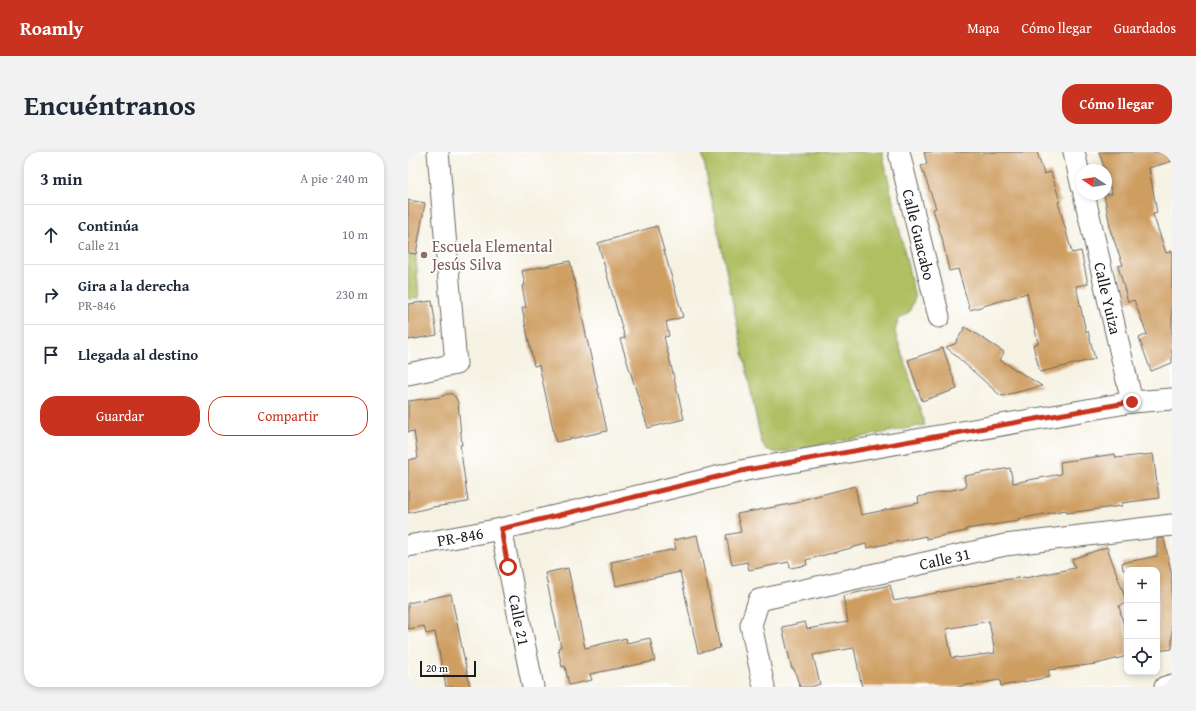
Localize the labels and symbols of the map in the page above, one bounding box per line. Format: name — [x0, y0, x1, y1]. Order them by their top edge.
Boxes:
north arrow — [1076, 164, 1112, 200]
street label: Calle Guacabo — [896, 187, 942, 283]
place label: Escuela Elemental Jesús Silva — [430, 234, 553, 276]
marker: Escuela Elemental Jesús Silva — [419, 250, 429, 260]
street label: Calle Yuiza — [1088, 260, 1128, 337]
route end — [1123, 393, 1141, 411]
street label: PR-846 — [435, 520, 485, 552]
street label: Calle 31 — [917, 541, 973, 576]
route start — [499, 558, 517, 576]
street label: Calle 21 — [503, 592, 536, 648]
scale bar — [420, 659, 476, 678]

